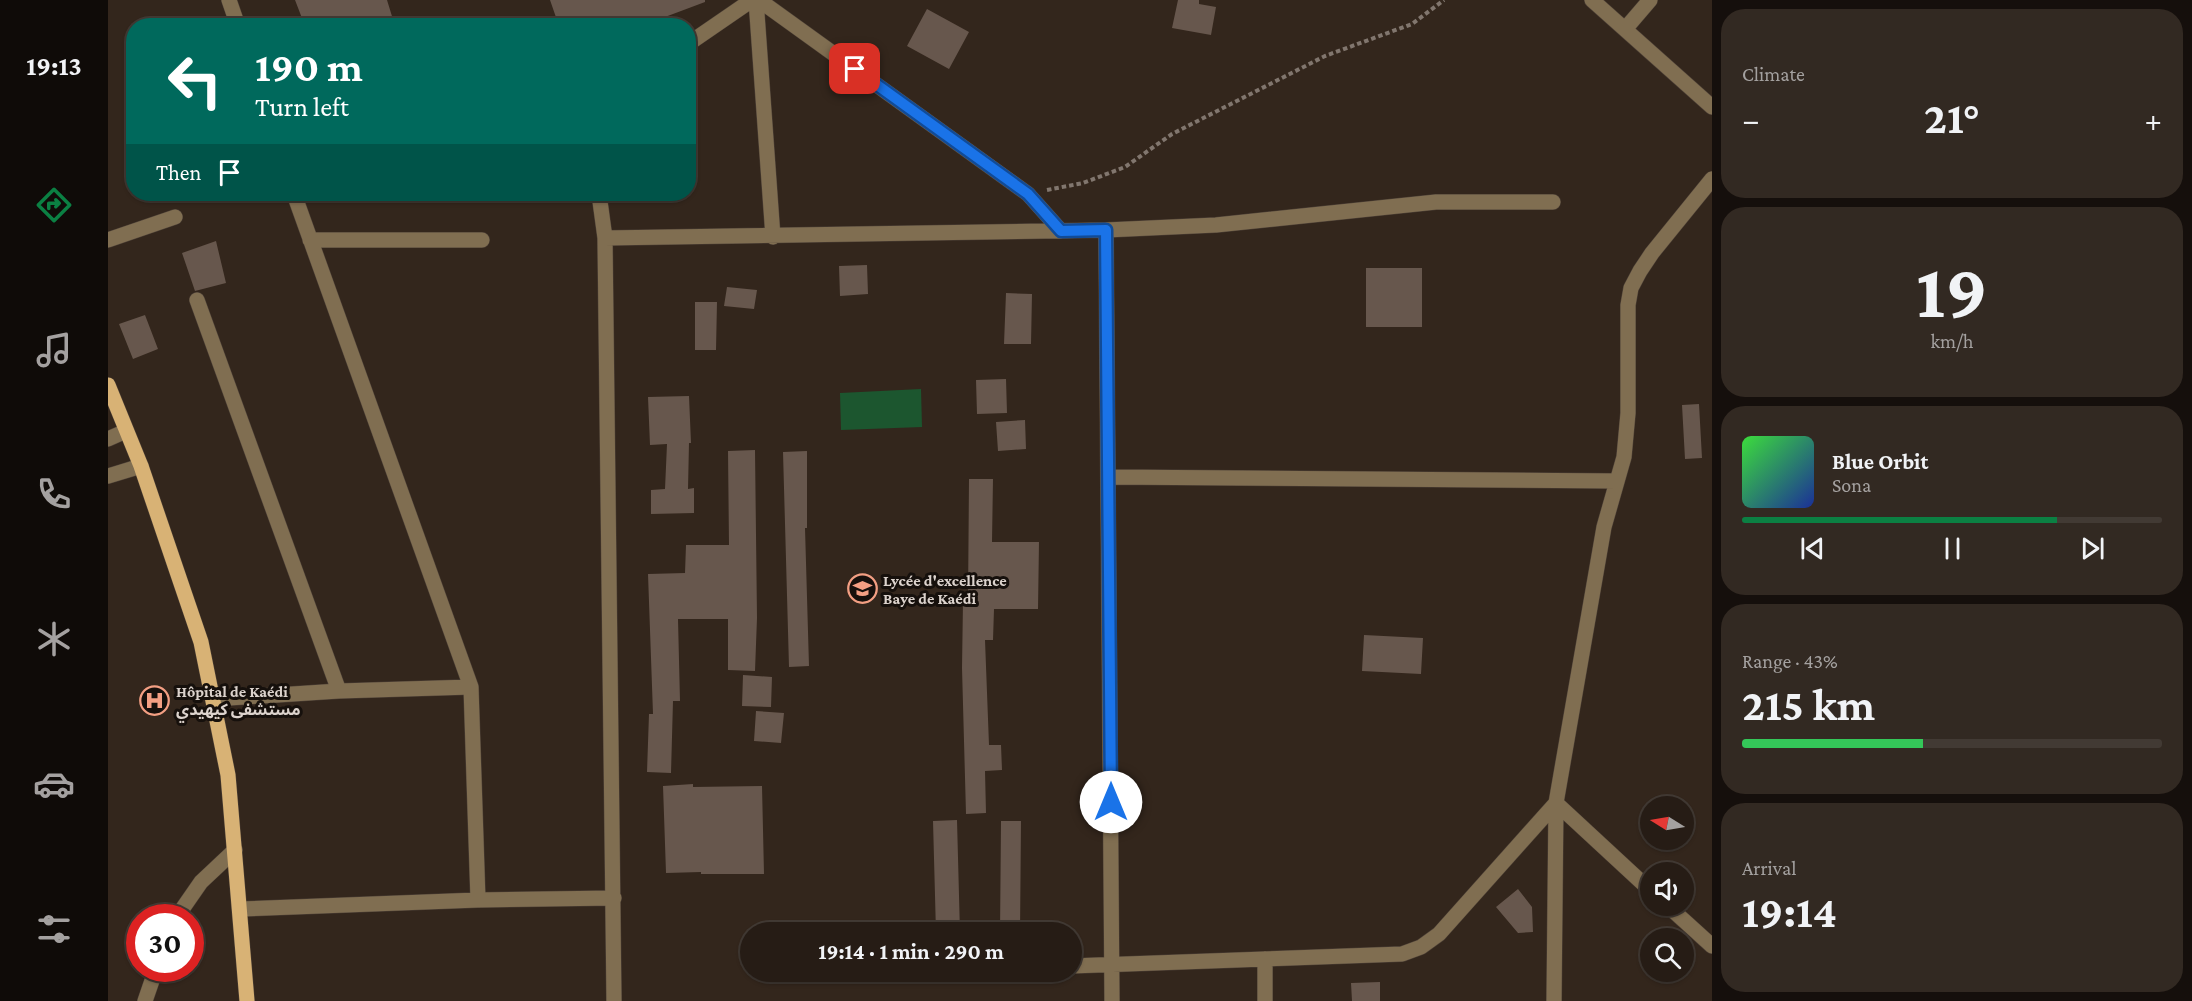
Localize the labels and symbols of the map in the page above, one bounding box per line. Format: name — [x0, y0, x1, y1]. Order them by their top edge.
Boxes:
pin — [829, 43, 880, 94]
place label: Lycée d'excellence Baye de Kaédi — [883, 572, 1007, 607]
school or university icon: Lycée d'excellence Baye de Kaédi — [846, 573, 878, 605]
place label: Hôpital de Kaédi مستشفى كيهيدي — [176, 683, 301, 722]
hospital icon: Hôpital de Kaédi مستشفى كيهيدي — [139, 684, 171, 716]
position arrow — [1079, 770, 1143, 834]
north arrow — [1640, 796, 1694, 850]
speed limit sign: 30 — [126, 904, 204, 982]

